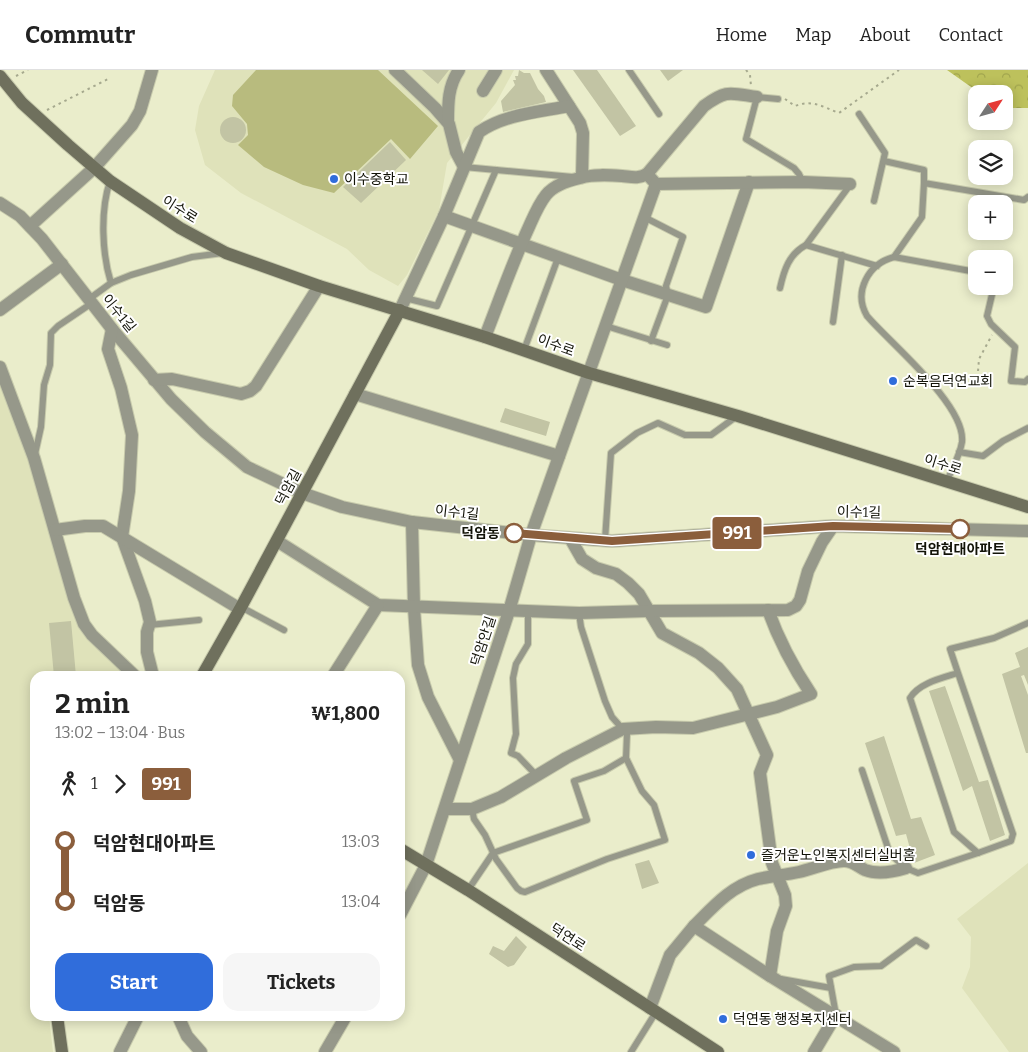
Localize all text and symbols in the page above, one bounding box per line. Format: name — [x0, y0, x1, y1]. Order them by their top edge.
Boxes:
text: Commutr — [25, 21, 135, 49]
text: Home — [716, 24, 767, 46]
text: Map — [795, 24, 831, 46]
text: About — [859, 24, 910, 46]
text: Contact — [938, 24, 1003, 46]
north arrow — [968, 85, 1012, 130]
map controls — [968, 85, 1013, 295]
button: layers — [968, 140, 1013, 185]
place label: 이수중학교 — [344, 171, 409, 188]
marker: 이수중학교 — [328, 173, 340, 185]
street label: 이수로 — [159, 192, 201, 227]
button: + — [968, 195, 1013, 240]
button: − — [968, 250, 1013, 295]
street label: 이수1길 — [98, 291, 139, 336]
street label: 이수로 — [535, 331, 577, 360]
place label: 순복음덕연교회 — [903, 373, 993, 390]
marker: 순복음덕연교회 — [887, 375, 899, 387]
street label: 이수로 — [922, 451, 964, 478]
street label: 덕암길 — [272, 466, 305, 508]
street label: 이수1길 — [434, 502, 480, 523]
street label: 이수1길 — [837, 504, 881, 521]
line badge: 991 — [708, 517, 766, 549]
marker: 덕암현대아파트 — [950, 519, 970, 539]
text: 991 — [722, 522, 752, 544]
marker: 덕암동 — [504, 523, 524, 543]
place label: 덕암동 — [461, 525, 500, 542]
place label: 덕암현대아파트 — [915, 541, 1005, 558]
street label: 덕암안길 — [467, 614, 500, 668]
text: 2 min — [55, 687, 129, 720]
text: ₩1,800 — [312, 702, 380, 725]
text: 13:02 – 13:04 · Bus — [55, 723, 185, 742]
icon: walk — [55, 770, 83, 798]
icon: forward — [106, 770, 134, 798]
text: 991 — [152, 773, 181, 795]
text: 1 — [91, 774, 98, 793]
text: 덕암현대아파트 — [93, 832, 215, 855]
text: 13:03 — [342, 832, 380, 851]
place label: 즐거운노인복지센터실버홈 — [761, 847, 916, 864]
marker: 즐거운노인복지센터실버홈 — [745, 849, 757, 861]
text: 덕암동 — [93, 892, 145, 915]
text: 13:04 — [341, 892, 380, 911]
street label: 덕연로 — [547, 920, 589, 955]
button: Start — [55, 953, 213, 1011]
button: Tickets — [223, 953, 380, 1011]
place label: 덕연동 행정복지센터 — [733, 1011, 852, 1028]
marker: 덕연동 행정복지센터 — [717, 1013, 729, 1025]

